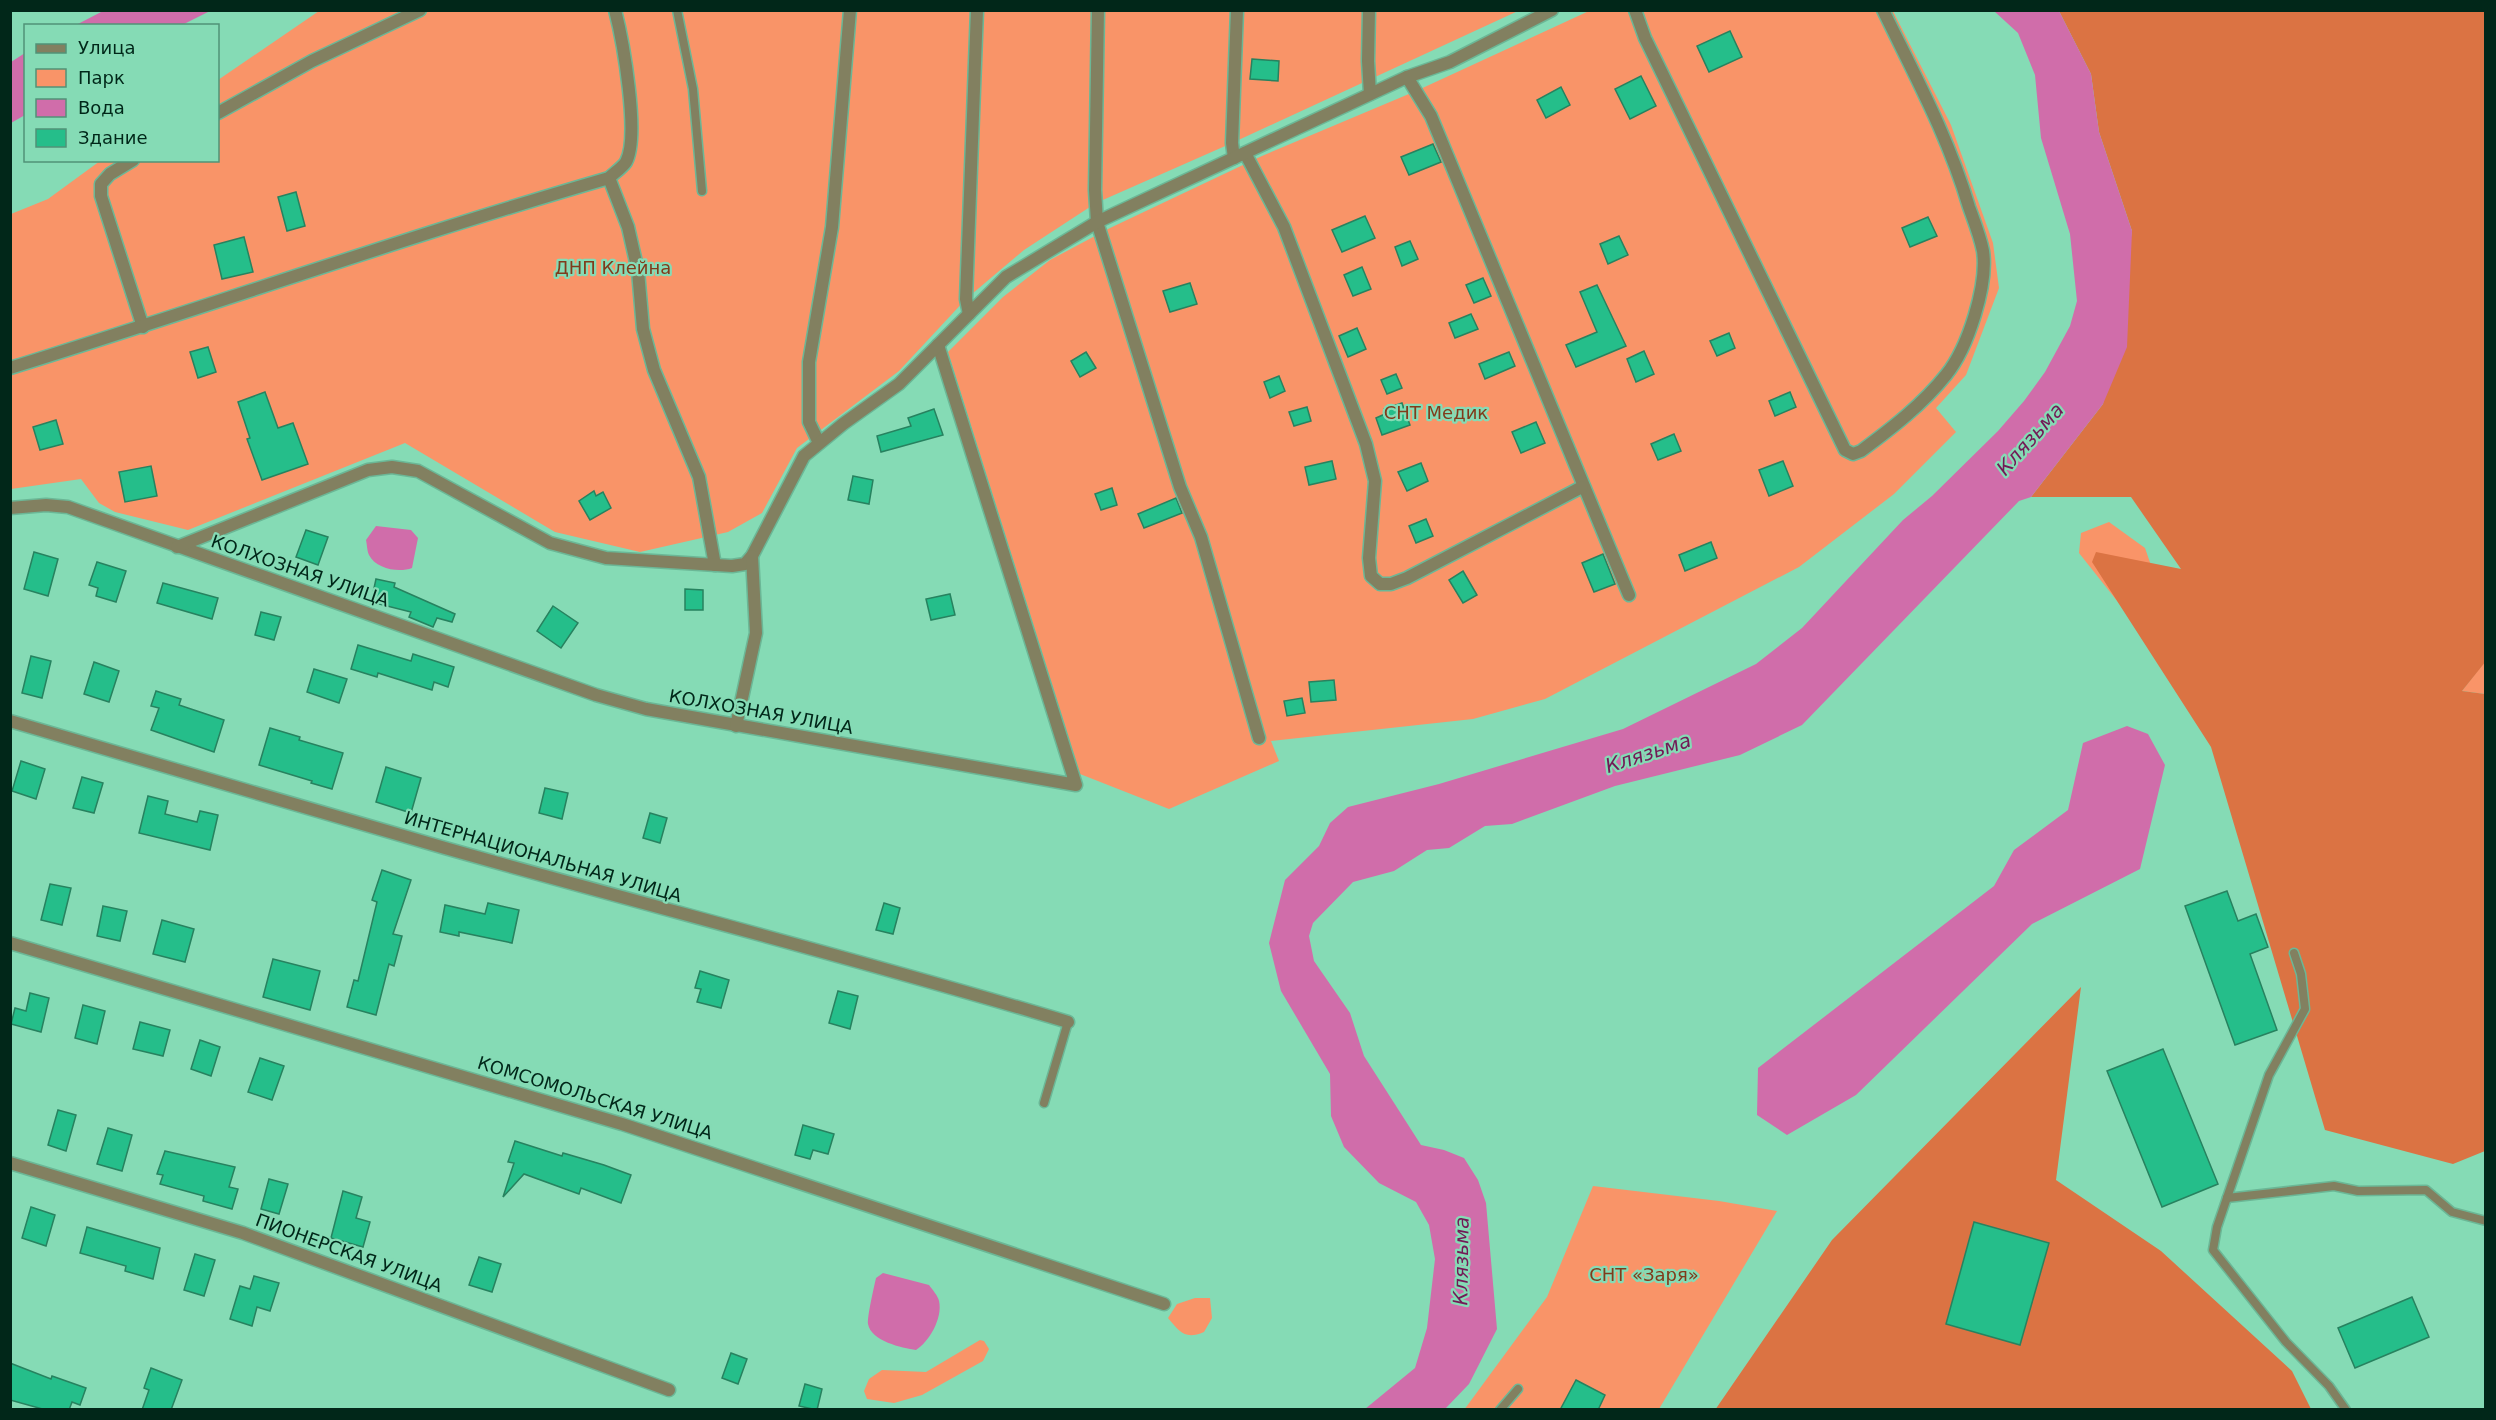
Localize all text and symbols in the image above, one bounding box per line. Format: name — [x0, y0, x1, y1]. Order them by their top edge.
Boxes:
legend — [24, 24, 219, 162]
text: Улица — [78, 37, 135, 58]
text: Парк — [78, 67, 125, 88]
text: Вода — [78, 97, 125, 118]
text: Здание — [78, 127, 148, 148]
park label: ДНП Клейна — [555, 257, 671, 278]
water label: Клязьма — [1991, 398, 2069, 480]
park label: СНТ Медик — [1384, 402, 1488, 423]
street label: КОЛХОЗНАЯ УЛИЦА — [208, 530, 393, 611]
street label: КОЛХОЗНАЯ УЛИЦА — [667, 685, 856, 738]
water label: Клязьма — [1602, 728, 1694, 778]
street label: ИНТЕРНАЦИОНАЛЬНАЯ УЛИЦА — [402, 807, 685, 906]
street label: КОМСОМОЛЬСКАЯ УЛИЦА — [475, 1052, 716, 1144]
street label: ПИОНЕРСКАЯ УЛИЦА — [253, 1209, 446, 1296]
water label: Клязьма — [1448, 1216, 1474, 1306]
park label: СНТ «Заря» — [1589, 1264, 1699, 1285]

